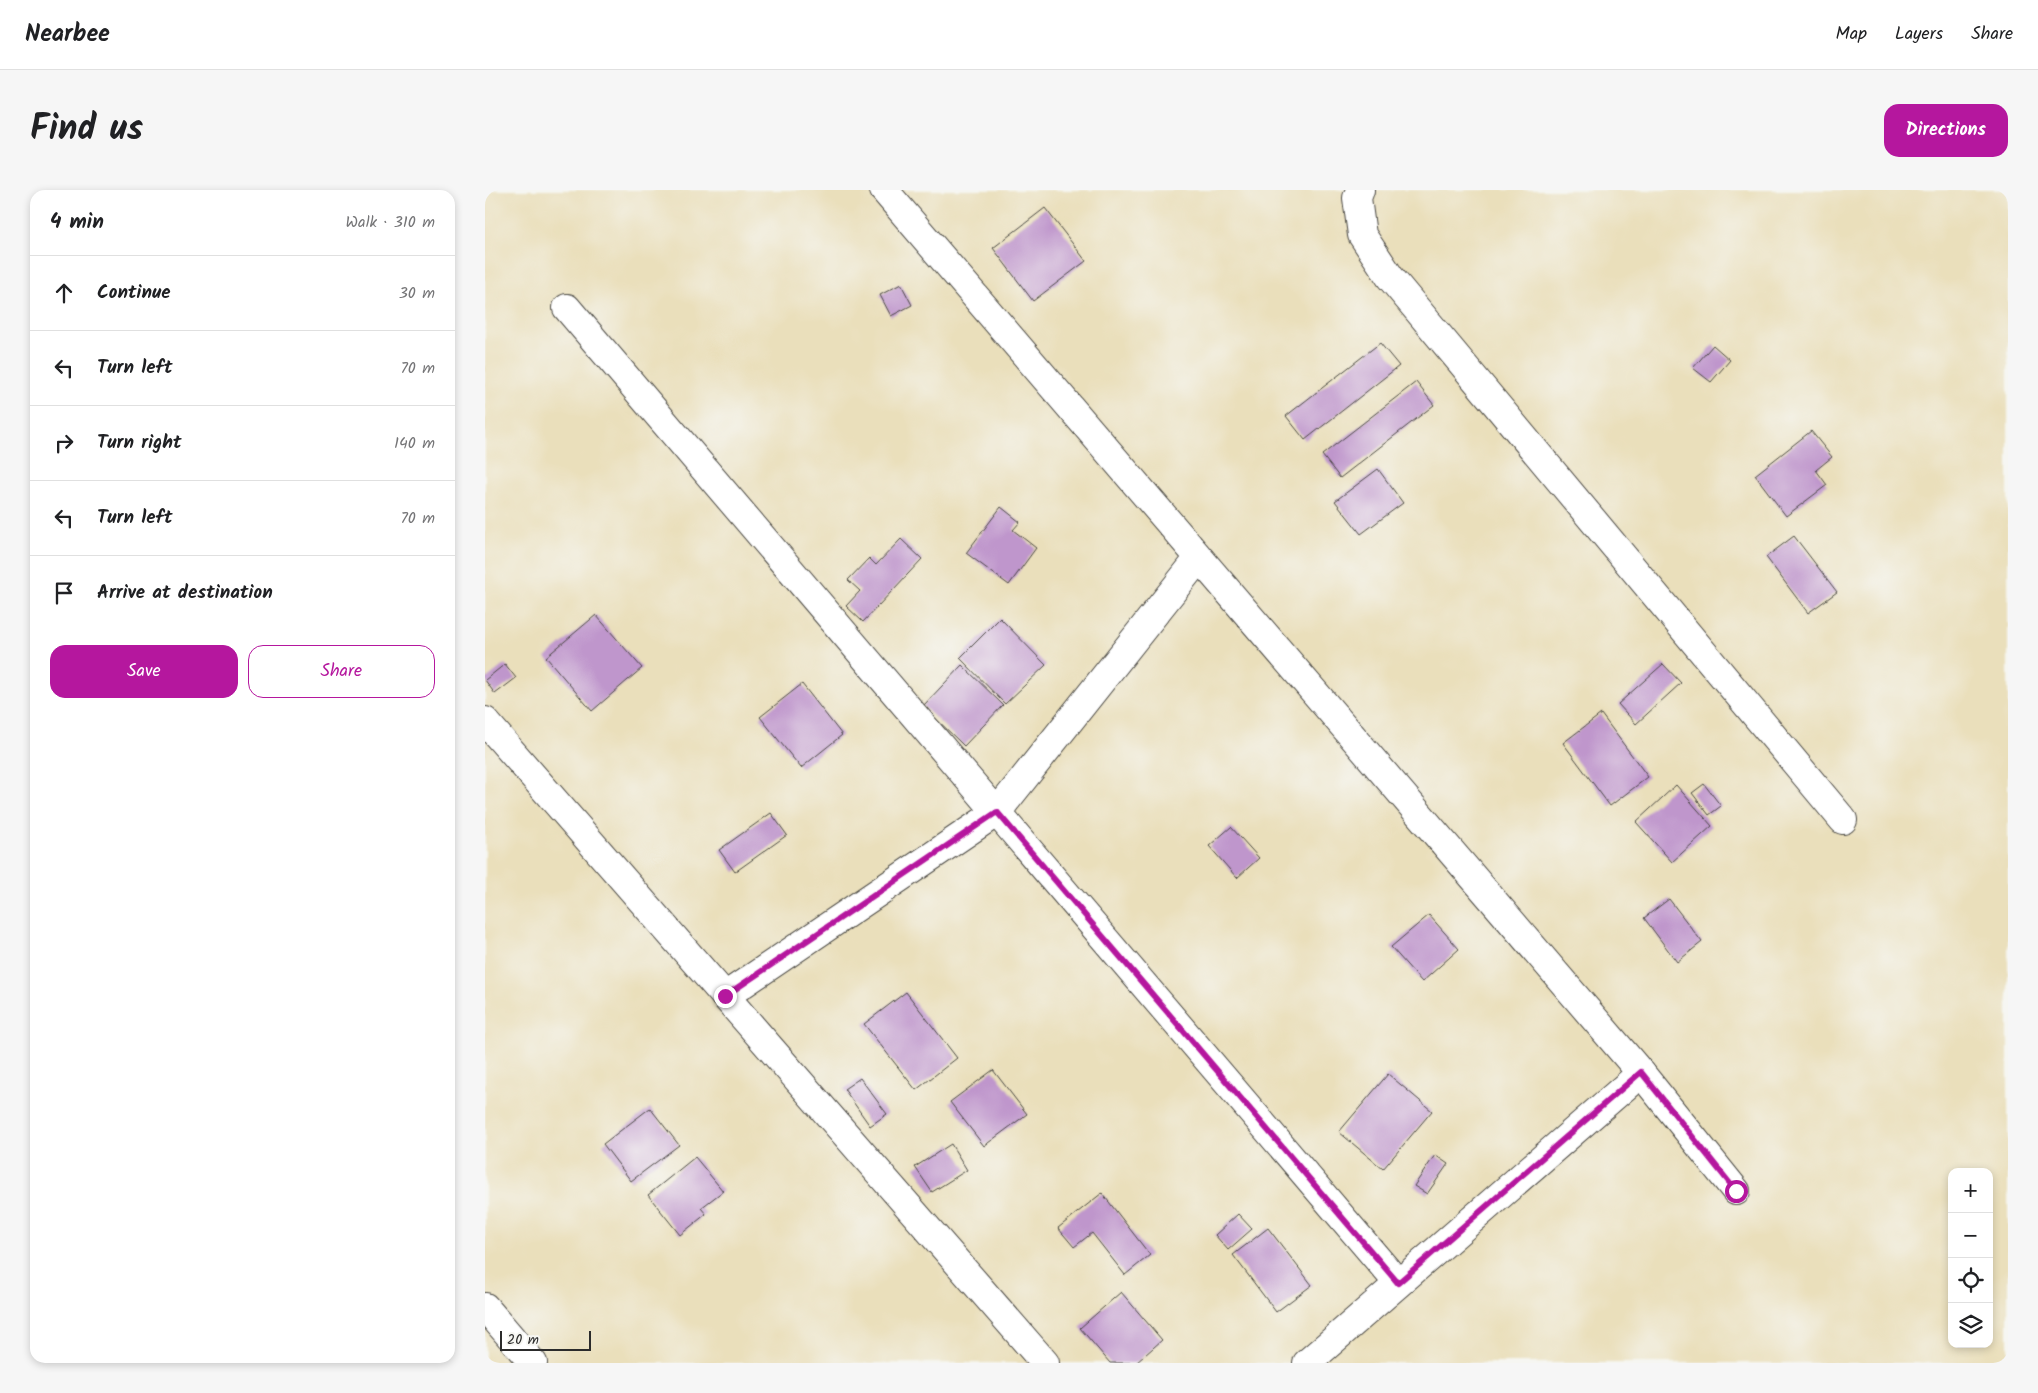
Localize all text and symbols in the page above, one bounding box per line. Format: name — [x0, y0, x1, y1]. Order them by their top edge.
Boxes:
text: Nearbee — [25, 15, 110, 54]
text: Map — [1836, 20, 1867, 49]
text: Layers — [1895, 20, 1943, 49]
text: Share — [1971, 20, 2013, 49]
text: Find us — [30, 102, 143, 158]
button: Directions — [1884, 104, 2008, 157]
text: 4 min — [50, 206, 104, 239]
text: Walk · 310 m — [346, 210, 435, 235]
text: Continue — [97, 278, 170, 308]
icon: ahead — [50, 279, 78, 307]
text: 30 m — [399, 281, 435, 306]
text: Turn left — [97, 353, 172, 383]
icon: left — [50, 354, 78, 382]
text: 70 m — [400, 356, 435, 381]
text: Turn right — [97, 428, 182, 458]
icon: right — [50, 429, 78, 457]
text: 140 m — [394, 431, 435, 456]
text: Turn left — [97, 503, 172, 533]
icon: left — [50, 504, 78, 532]
text: 70 m — [400, 506, 435, 531]
text: Arrive at destination — [97, 578, 273, 608]
icon: arrive — [50, 579, 78, 607]
button: Save — [50, 645, 238, 698]
button: Share — [248, 645, 435, 698]
route end — [714, 985, 737, 1008]
map controls — [1948, 1168, 1993, 1348]
button: + — [1948, 1168, 1993, 1213]
route start — [1725, 1180, 1748, 1203]
button: − — [1948, 1213, 1993, 1258]
button: locate — [1948, 1258, 1993, 1303]
button: layers — [1948, 1303, 1993, 1348]
scale bar — [500, 1328, 591, 1351]
text: 20 m — [507, 1329, 539, 1351]

